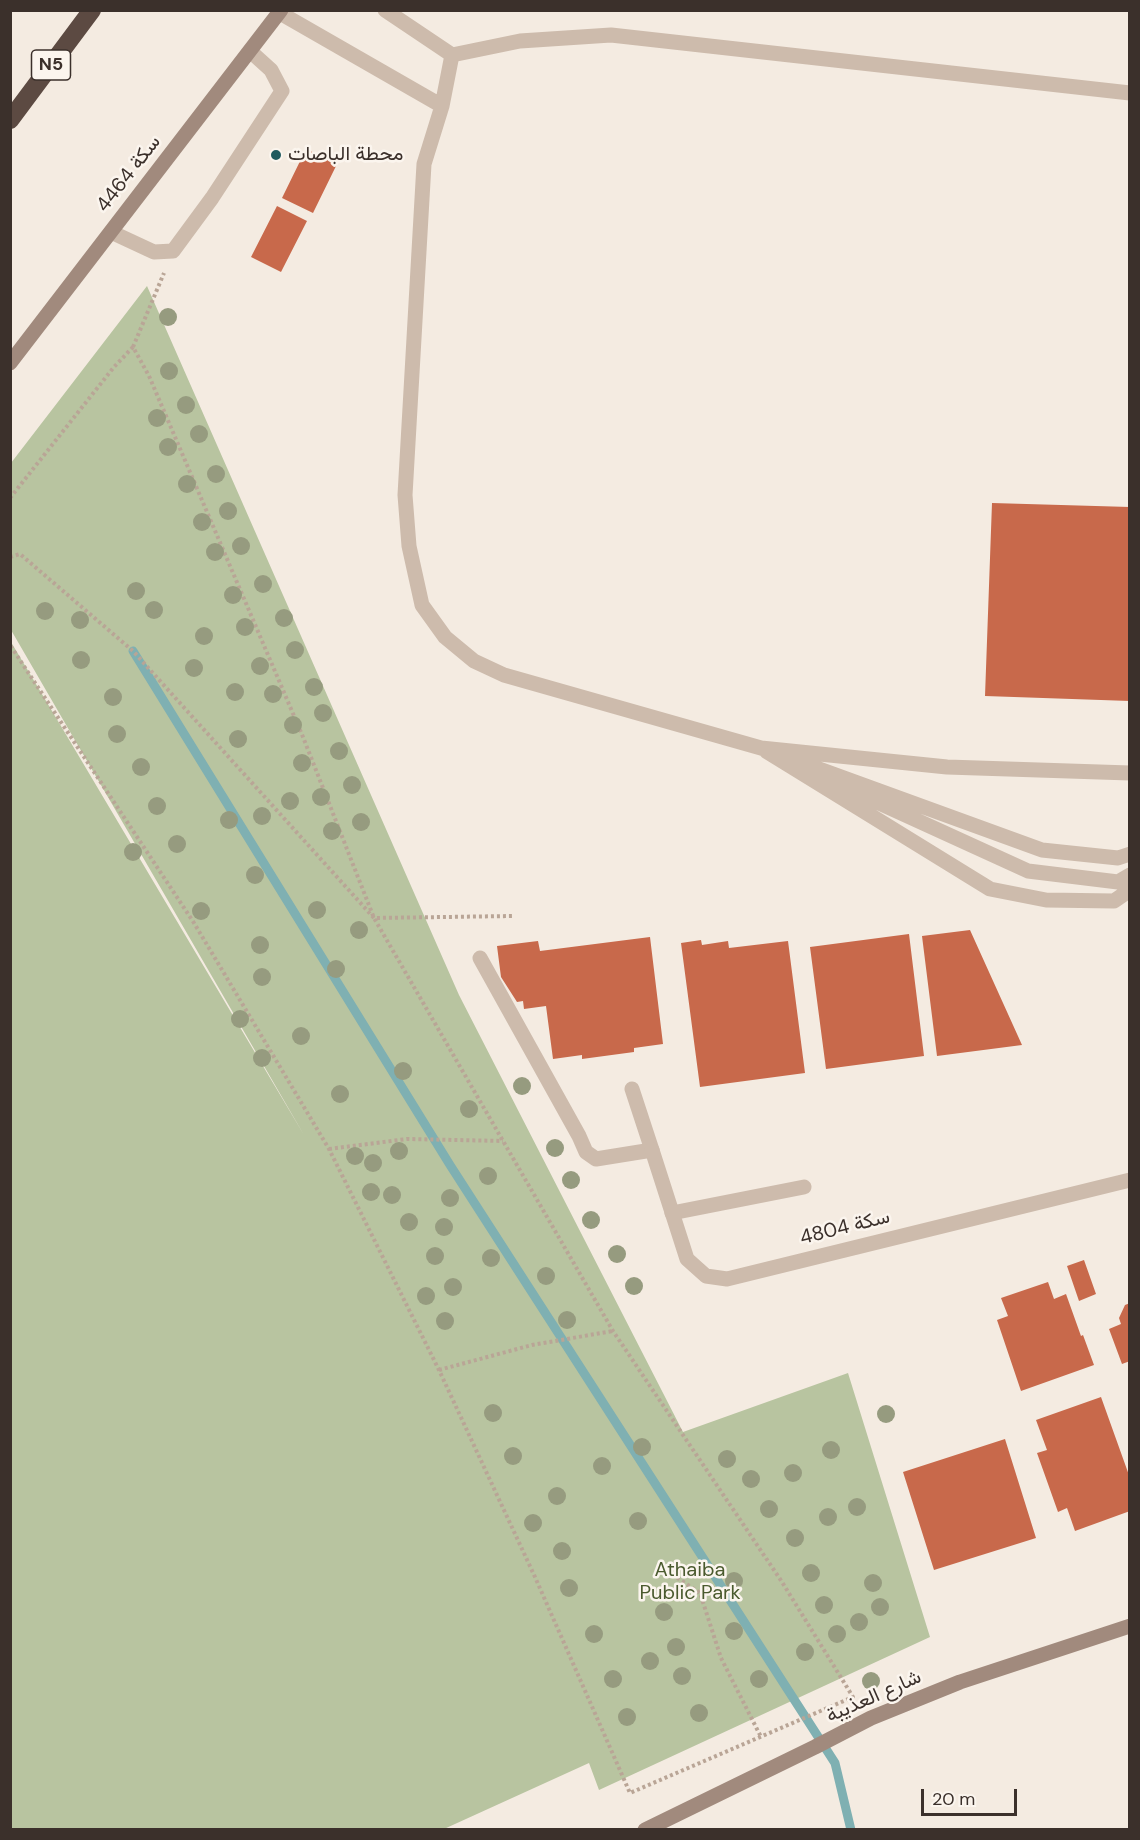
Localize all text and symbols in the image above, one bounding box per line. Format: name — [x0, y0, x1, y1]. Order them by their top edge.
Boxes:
road number: N5 — [32, 50, 70, 80]
street label: سكة 4464 — [92, 131, 166, 217]
place label: محطة الباصات — [288, 143, 404, 167]
marker: محطة الباصات — [269, 148, 283, 162]
street label: سكة 4804 — [798, 1205, 892, 1251]
park label: Athaiba Public Park — [639, 1559, 741, 1606]
street label: شارع العذيبة — [823, 1665, 925, 1729]
scale bar — [924, 1777, 1020, 1815]
text: 20 m — [932, 1787, 975, 1811]

